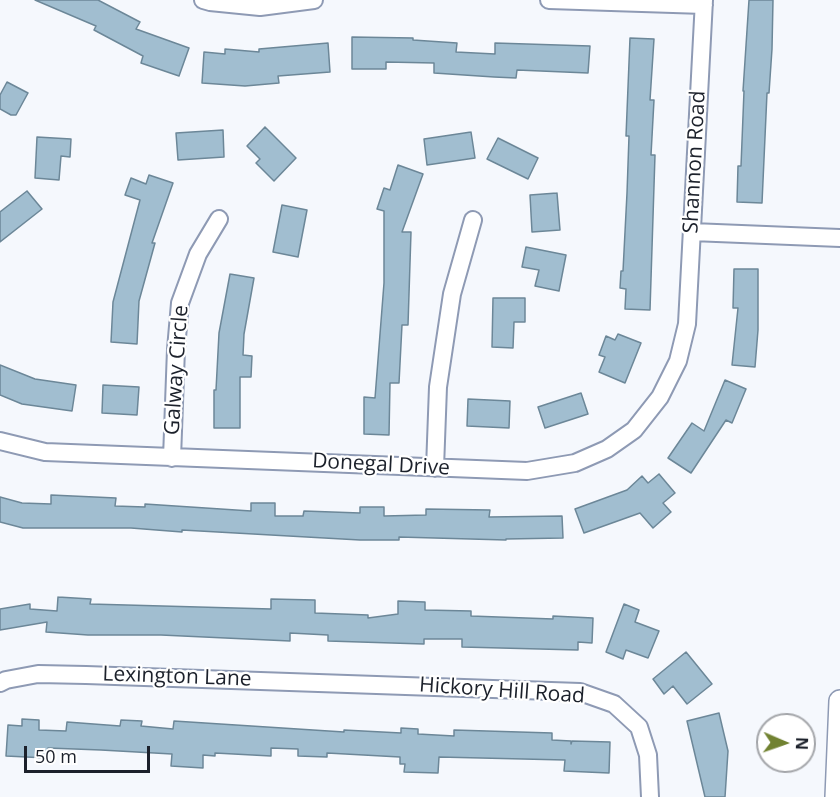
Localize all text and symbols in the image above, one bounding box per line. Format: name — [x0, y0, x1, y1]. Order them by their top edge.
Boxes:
street label: Shannon Road — [679, 90, 711, 234]
street label: Galway Circle — [160, 304, 194, 436]
street label: Donegal Drive — [312, 449, 450, 481]
street label: Lexington Lane — [102, 662, 252, 692]
street label: Hickory Hill Road — [418, 673, 586, 709]
north arrow — [756, 713, 816, 773]
scale bar — [27, 734, 153, 772]
text: N — [791, 737, 813, 750]
text: 50 m — [35, 744, 77, 768]

